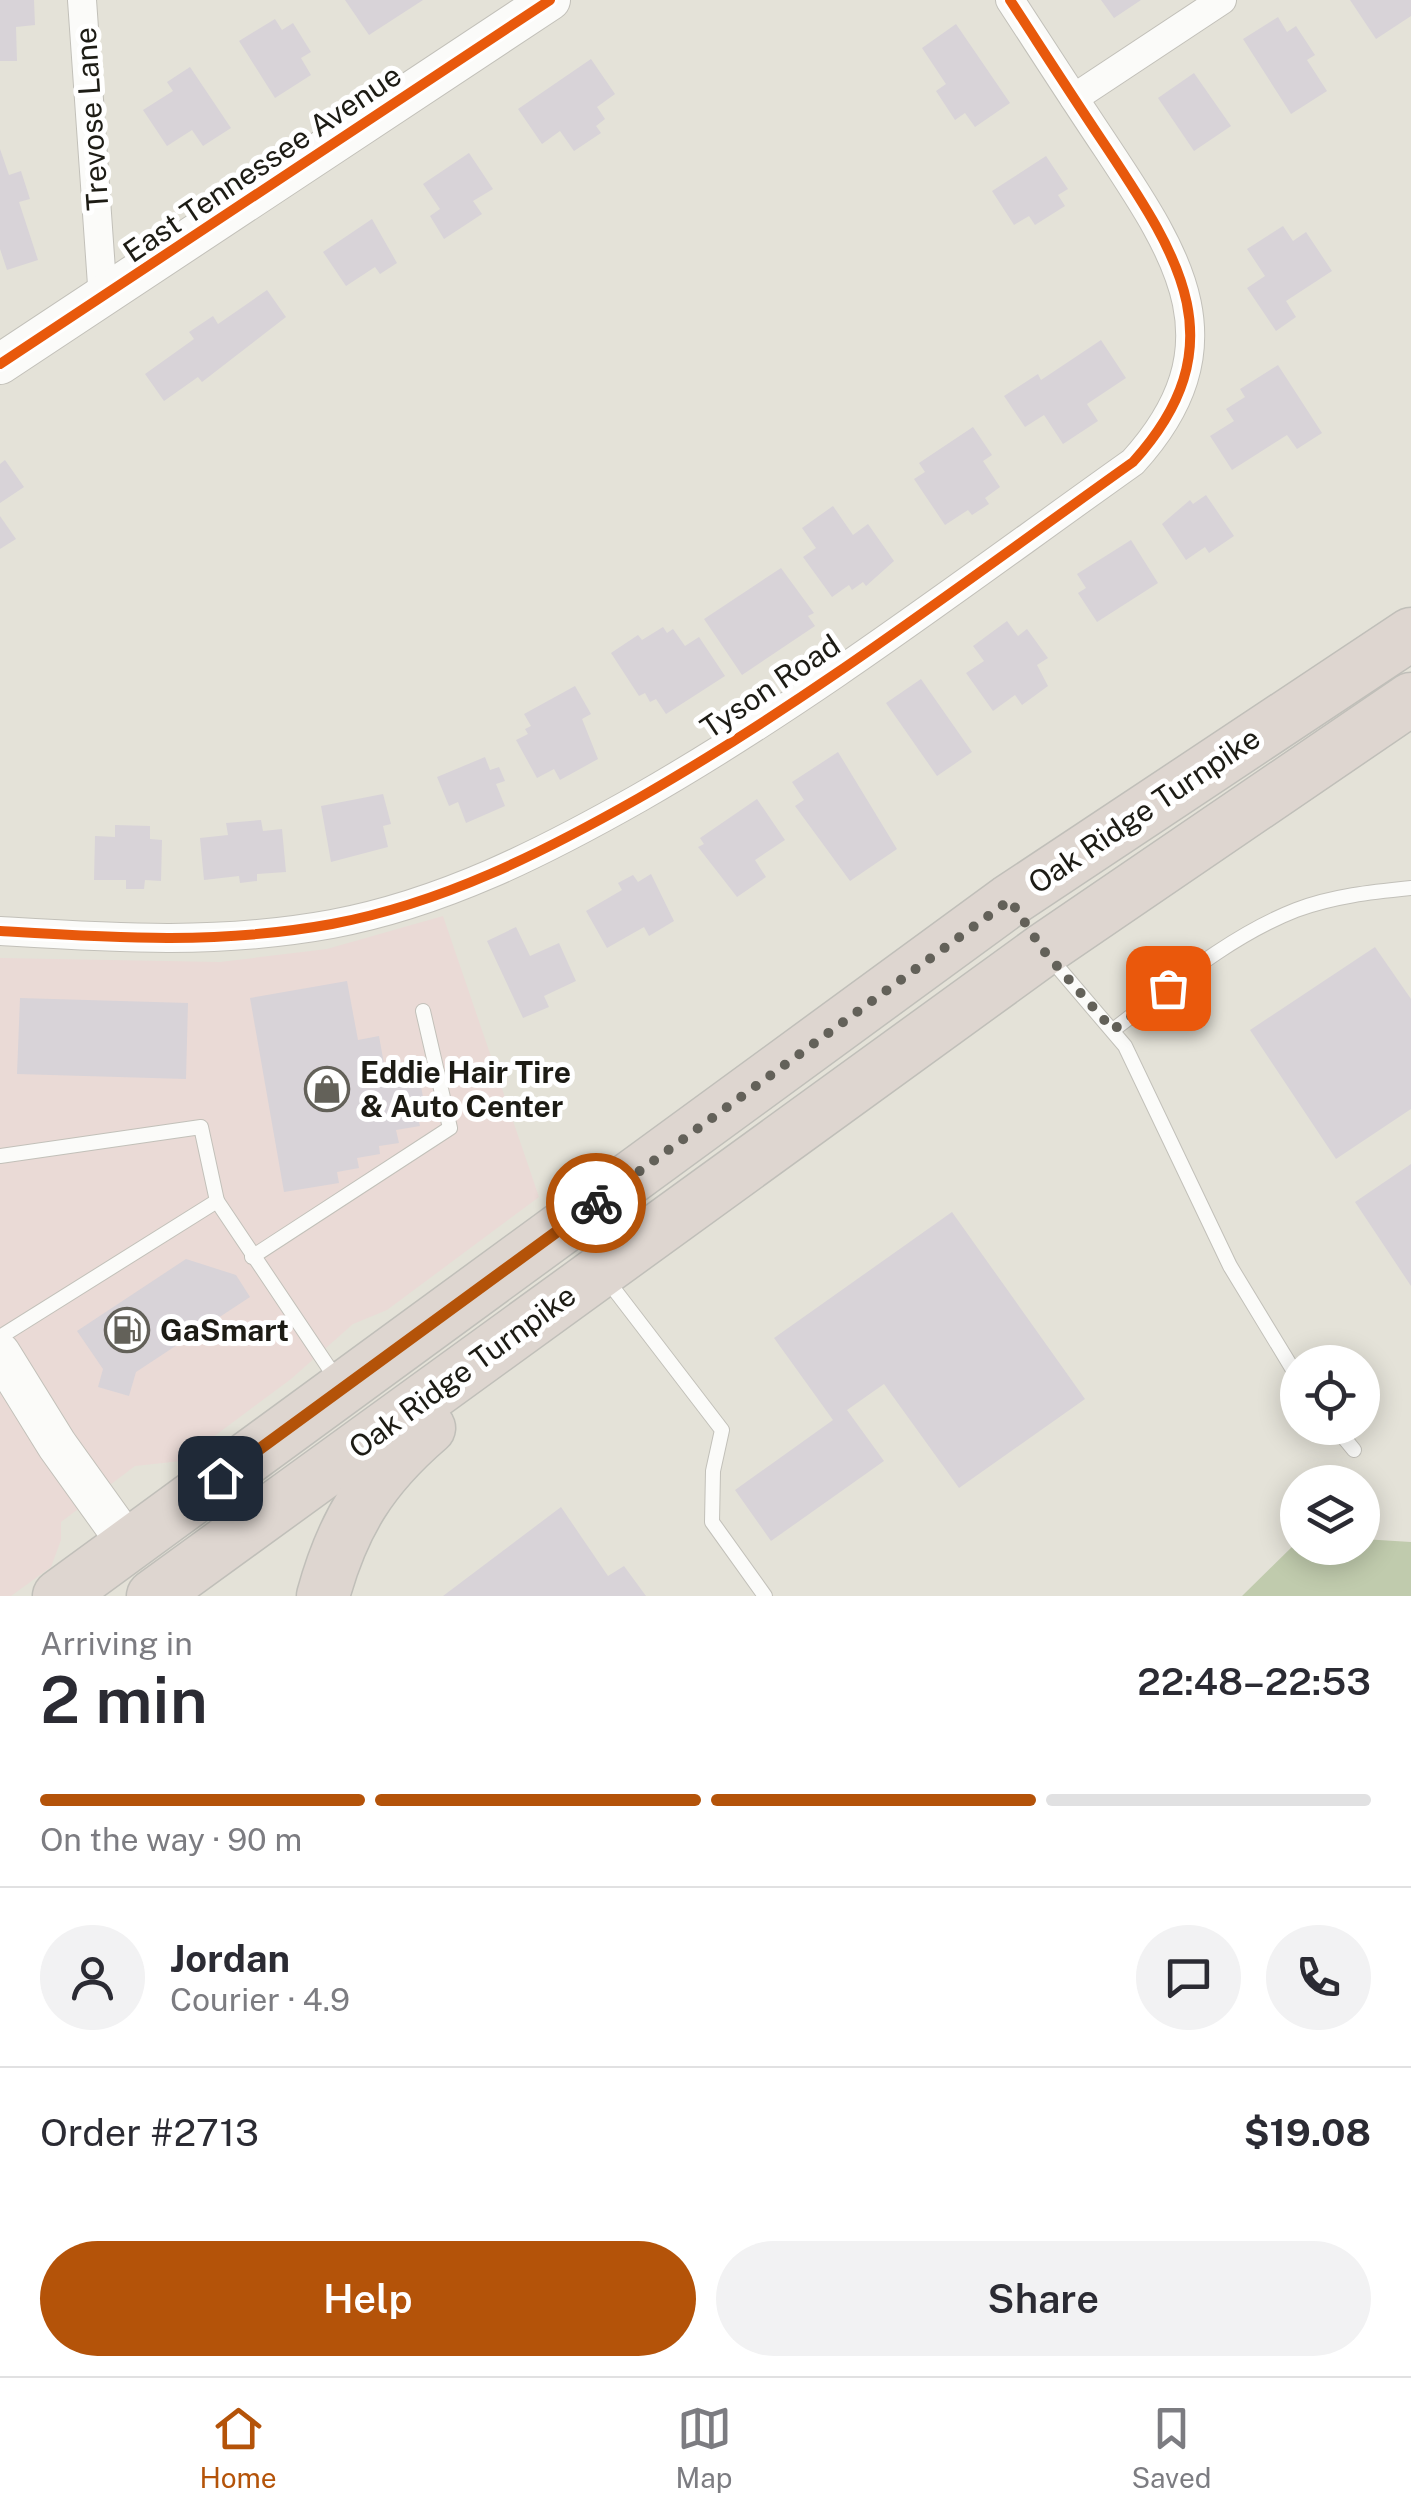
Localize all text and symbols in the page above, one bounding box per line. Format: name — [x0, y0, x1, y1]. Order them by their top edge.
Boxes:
street label: Trevose Lane — [67, 26, 115, 212]
street label: East Tennessee Avenue — [116, 57, 408, 269]
street label: Tyson Road — [694, 626, 846, 746]
street label: Oak Ridge Turnpike — [1021, 719, 1267, 901]
pin — [1126, 946, 1211, 1031]
icon: bag — [1141, 961, 1196, 1016]
place label: Eddie Hair Tire & Auto Center — [360, 1054, 571, 1124]
shop icon: Eddie Hair Tire & Auto Center — [304, 1066, 350, 1112]
courier — [546, 1153, 646, 1253]
icon: bike — [569, 1176, 624, 1231]
street label: Oak Ridge Turnpike — [342, 1277, 582, 1465]
fuel station icon: GaSmart — [104, 1307, 150, 1353]
place label: GaSmart — [160, 1312, 289, 1348]
map controls — [1280, 1345, 1380, 1565]
button: locate — [1280, 1345, 1380, 1445]
pin — [178, 1436, 263, 1521]
icon: home — [193, 1451, 248, 1506]
button: layers — [1280, 1465, 1380, 1565]
text: Arriving in — [40, 1625, 193, 1662]
text: 22:48–22:53 — [1137, 1659, 1371, 1704]
text: 2 min — [40, 1661, 208, 1738]
text: On the way · 90 m — [40, 1821, 302, 1858]
button: person — [40, 1925, 145, 2030]
button: chat — [1136, 1925, 1241, 2030]
button: phone — [1266, 1925, 1371, 2030]
text: Jordan — [170, 1936, 290, 1981]
text: Courier · 4.9 — [170, 1981, 350, 2018]
text: Order #2713 — [40, 2110, 259, 2155]
text: $19.08 — [1244, 2110, 1371, 2155]
button: Help — [40, 2241, 696, 2356]
button: Share — [716, 2241, 1371, 2356]
tab: Home — [199, 2401, 277, 2494]
tab: Map — [676, 2401, 732, 2494]
tab: Saved — [1131, 2401, 1212, 2494]

